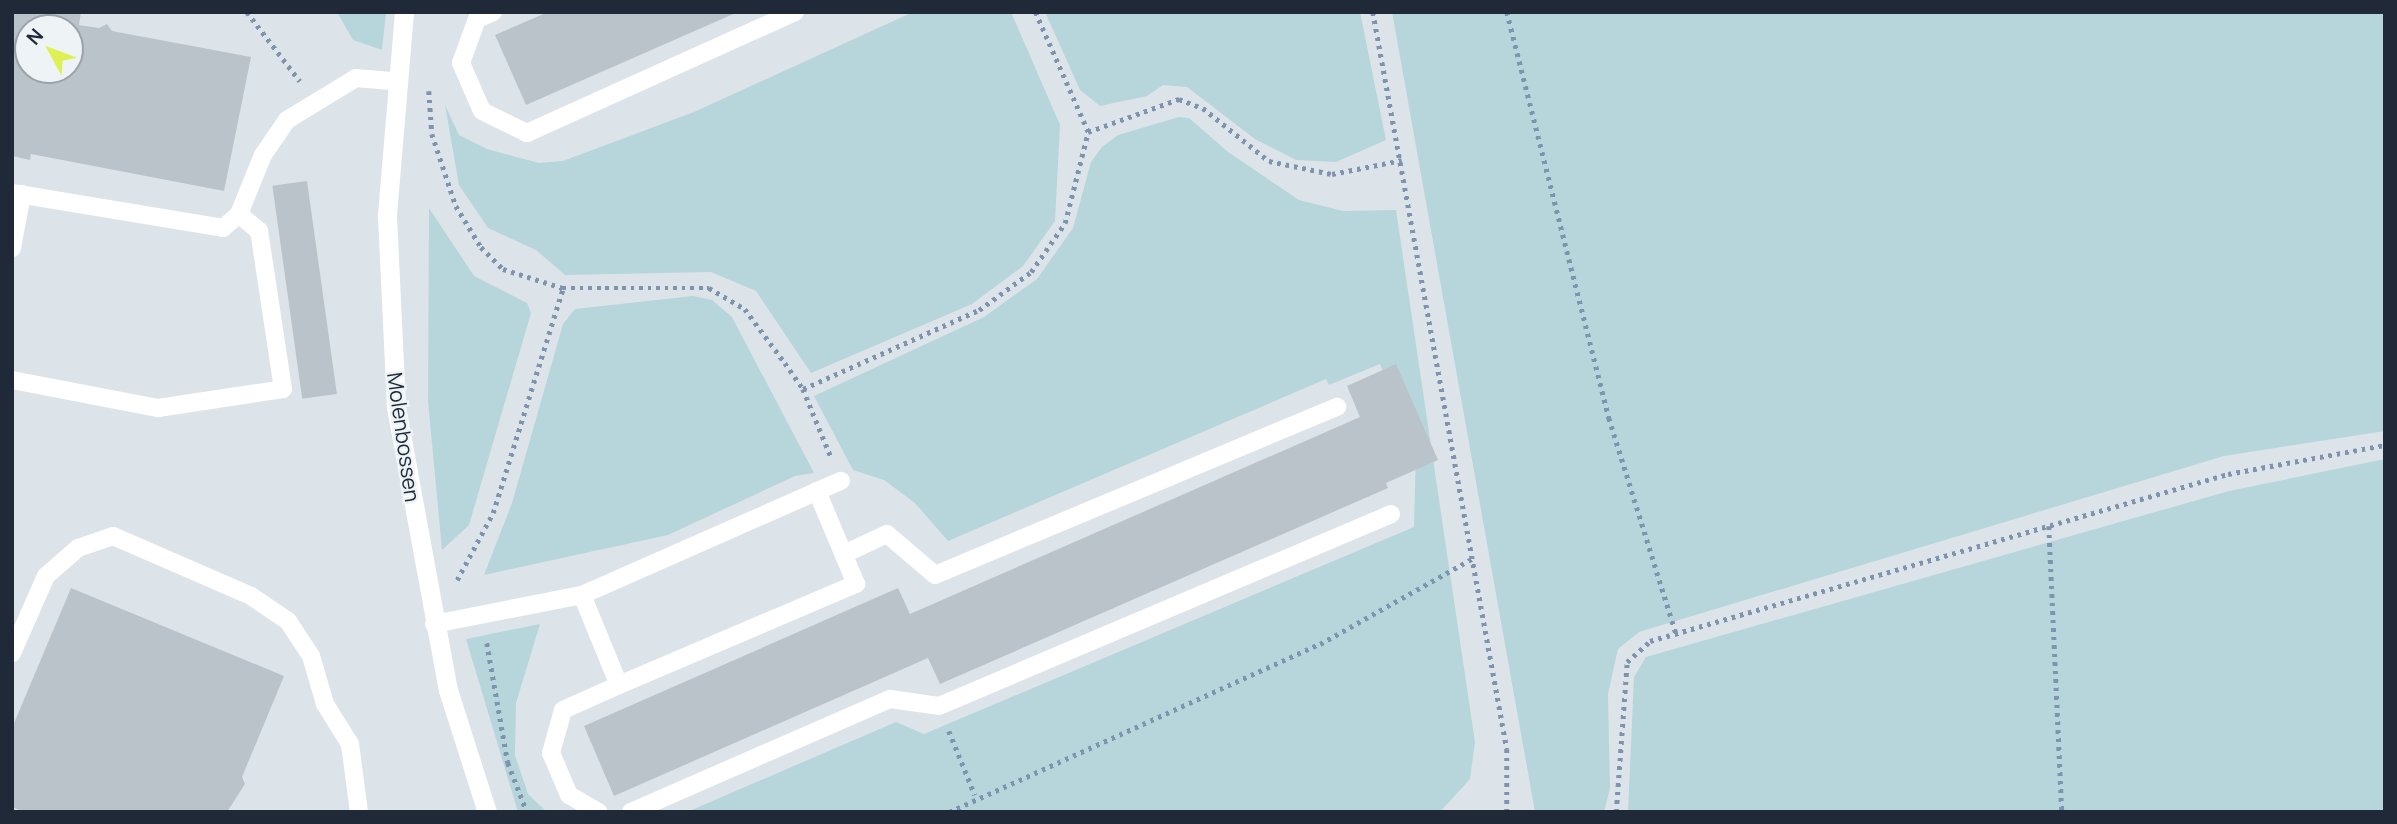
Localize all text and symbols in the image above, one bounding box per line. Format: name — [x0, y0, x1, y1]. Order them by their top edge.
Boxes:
north arrow — [14, 14, 84, 84]
text: N — [20, 23, 49, 50]
street label: Molenbossen — [382, 371, 426, 503]

